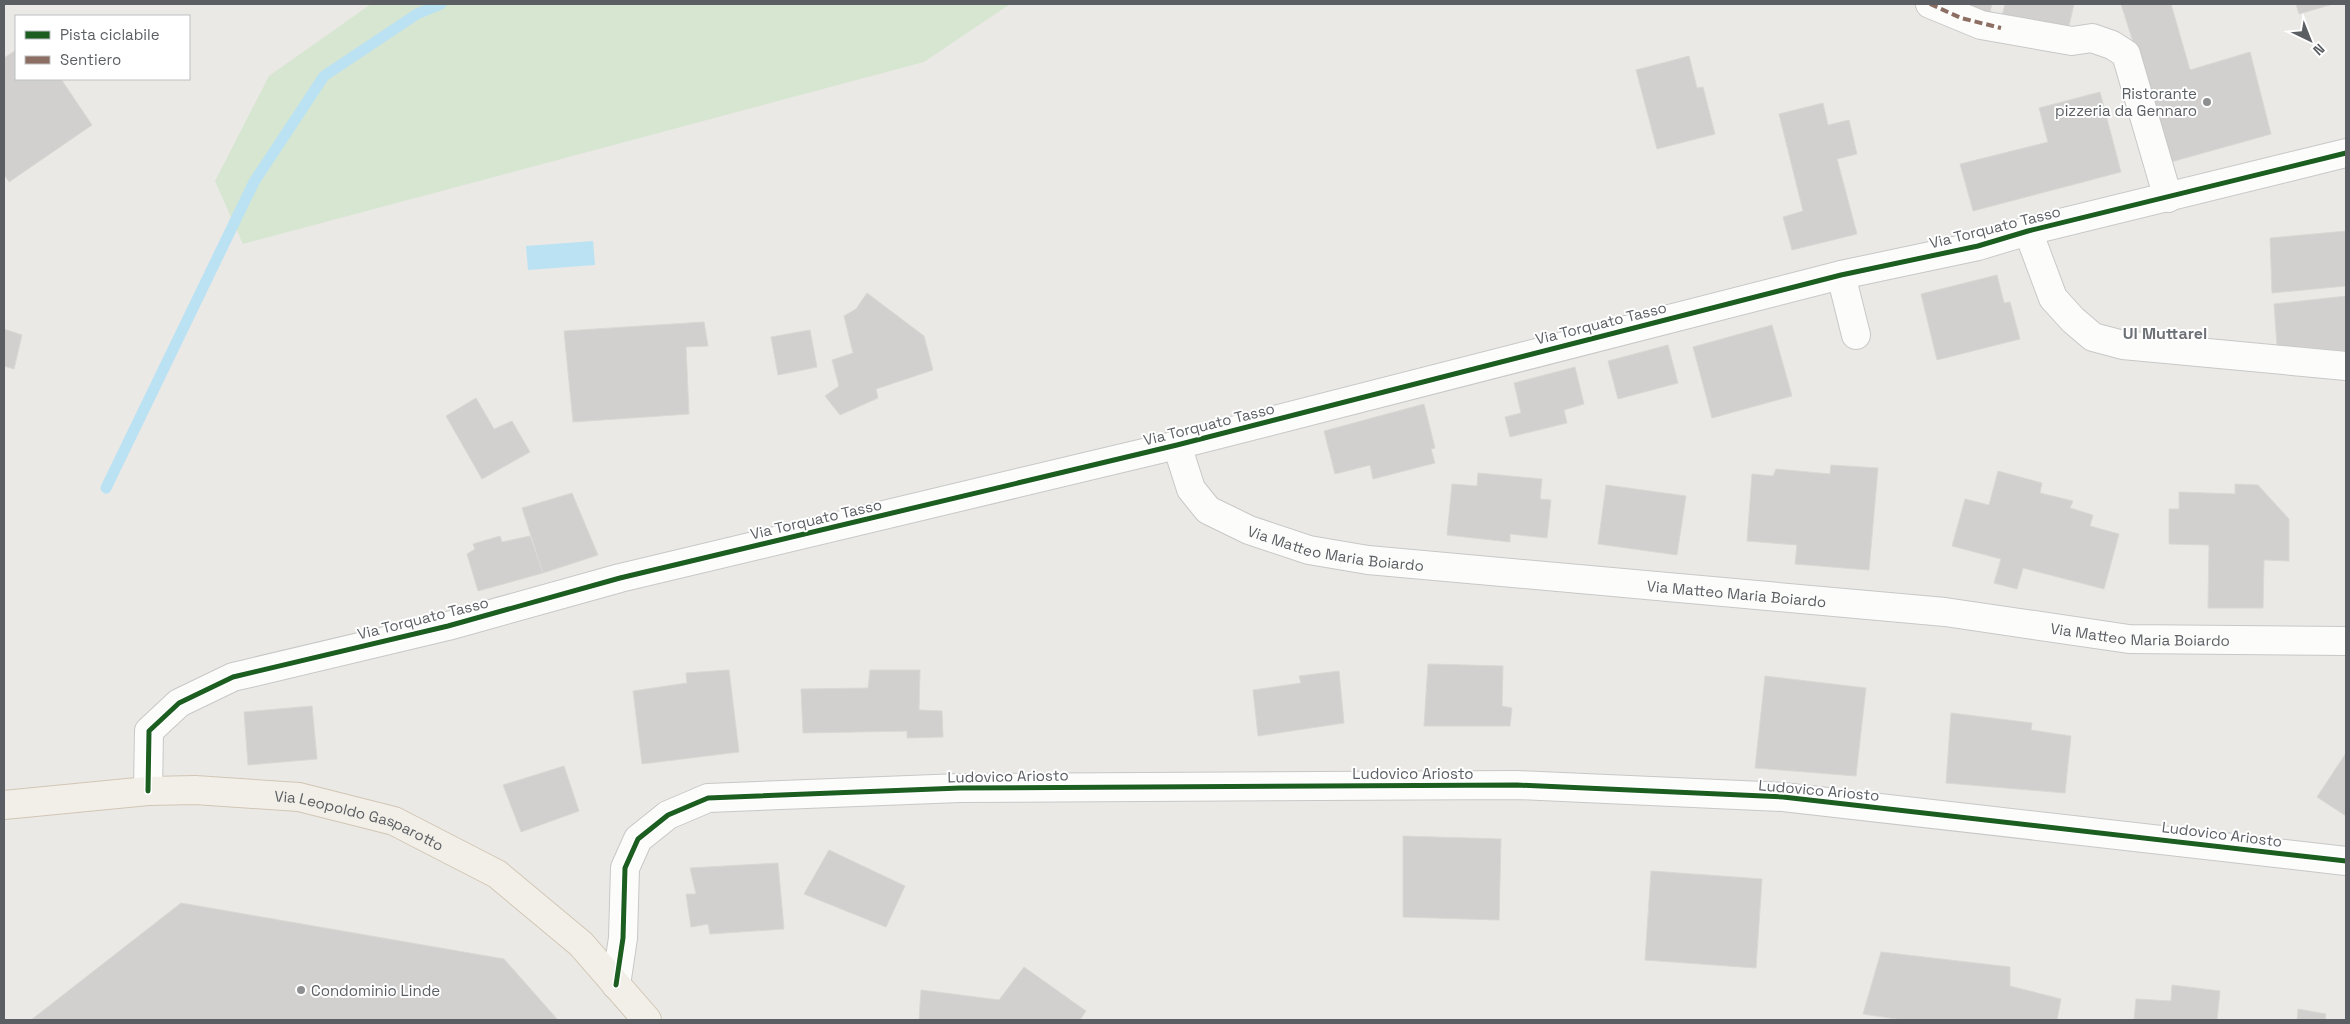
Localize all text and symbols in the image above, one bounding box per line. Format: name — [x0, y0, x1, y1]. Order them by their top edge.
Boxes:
legend — [15, 15, 190, 80]
north arrow — [2285, 15, 2335, 65]
text: Pista ciclabile — [60, 25, 160, 44]
text: N — [2309, 40, 2328, 59]
text: Sentiero — [60, 50, 121, 69]
place label: Ristorante pizzeria da Gennaro — [2055, 84, 2197, 120]
marker: Ristorante pizzeria da Gennaro — [2201, 96, 2213, 108]
street label: Via Torquato Tasso — [1927, 202, 2063, 252]
street label: Via Torquato Tasso — [1533, 298, 1669, 348]
district label: Ul Muttarel — [2123, 323, 2207, 344]
street label: Via Torquato Tasso — [1141, 399, 1277, 449]
street label: Via Torquato Tasso — [748, 495, 884, 543]
street label: Via Matteo Maria Boiardo — [1245, 521, 1425, 575]
street label: Via Matteo Maria Boiardo — [1646, 576, 1827, 611]
street label: Via Torquato Tasso — [355, 593, 491, 643]
street label: Via Matteo Maria Boiardo — [2049, 618, 2230, 649]
street label: Ludovico Ariosto — [1352, 764, 1474, 783]
street label: Ludovico Ariosto — [947, 765, 1069, 787]
street label: Ludovico Ariosto — [1758, 775, 1880, 805]
street label: Via Leopoldo Gasparotto — [274, 786, 447, 855]
street label: Ludovico Ariosto — [2161, 817, 2283, 851]
place label: Condominio Linde — [311, 981, 440, 1000]
marker: Condominio Linde — [295, 984, 307, 996]

